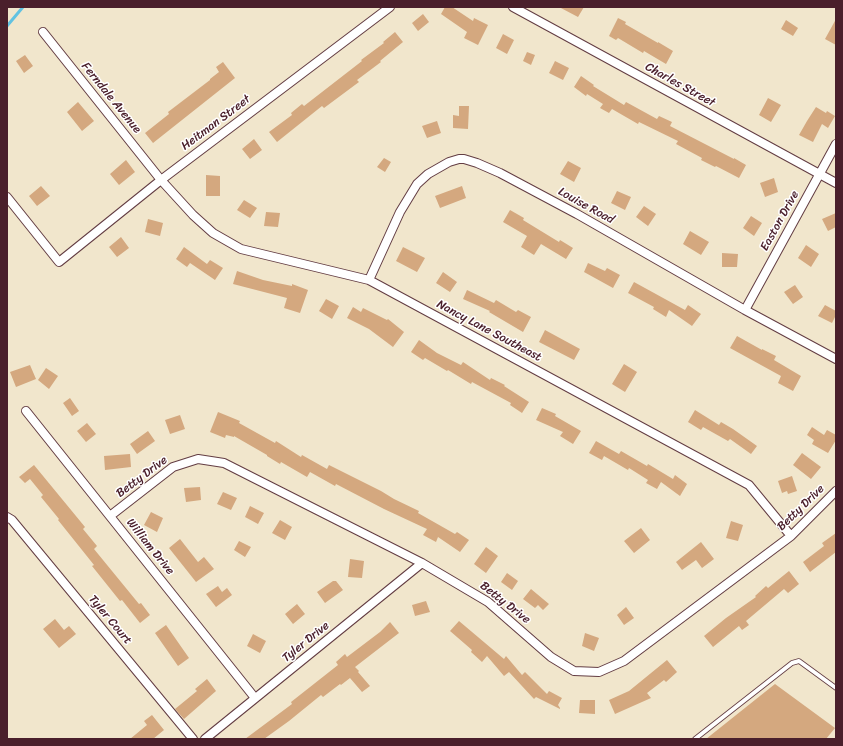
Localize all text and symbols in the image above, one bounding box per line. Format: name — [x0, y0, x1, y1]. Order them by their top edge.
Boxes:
street label: Ferndale Avenue — [78, 60, 144, 136]
street label: Charles Street — [642, 60, 718, 110]
street label: Heitman Street — [179, 92, 253, 154]
street label: Louise Road — [555, 185, 617, 227]
street label: Easton Drive — [758, 189, 802, 253]
street label: Nancy Lane Southeast — [434, 297, 544, 365]
street label: Betty Drive — [114, 453, 170, 501]
street label: Betty Drive — [774, 482, 828, 534]
street label: William Drive — [123, 516, 177, 578]
street label: Betty Drive — [477, 579, 533, 627]
street label: Tyler Court — [85, 593, 135, 647]
street label: Tyler Drive — [279, 619, 333, 665]

